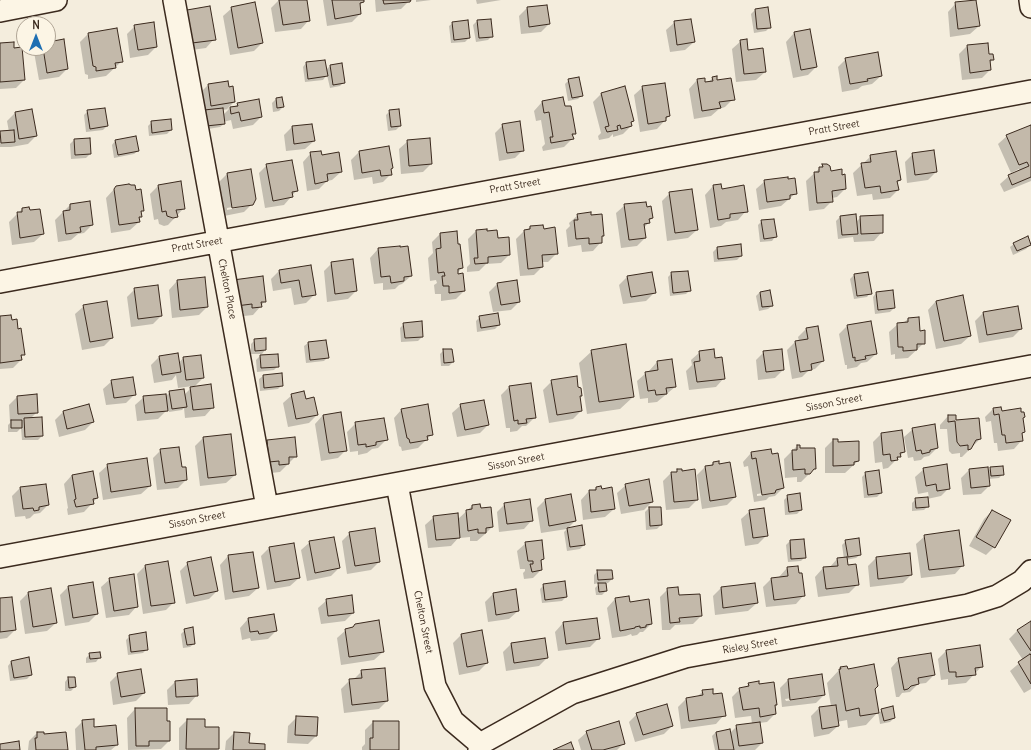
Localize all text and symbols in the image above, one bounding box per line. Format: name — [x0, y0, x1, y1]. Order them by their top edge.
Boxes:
north arrow — [16, 16, 56, 56]
text: N — [32, 18, 40, 32]
street label: Pratt Street — [808, 118, 860, 138]
street label: Pratt Street — [489, 176, 541, 196]
street label: Pratt Street — [171, 235, 223, 255]
street label: Chelton Place — [215, 258, 239, 320]
street label: Sisson Street — [805, 392, 863, 414]
street label: Sisson Street — [487, 451, 545, 473]
street label: Sisson Street — [168, 509, 226, 531]
street label: Chelton Street — [411, 590, 435, 654]
street label: Risley Street — [722, 635, 778, 657]

